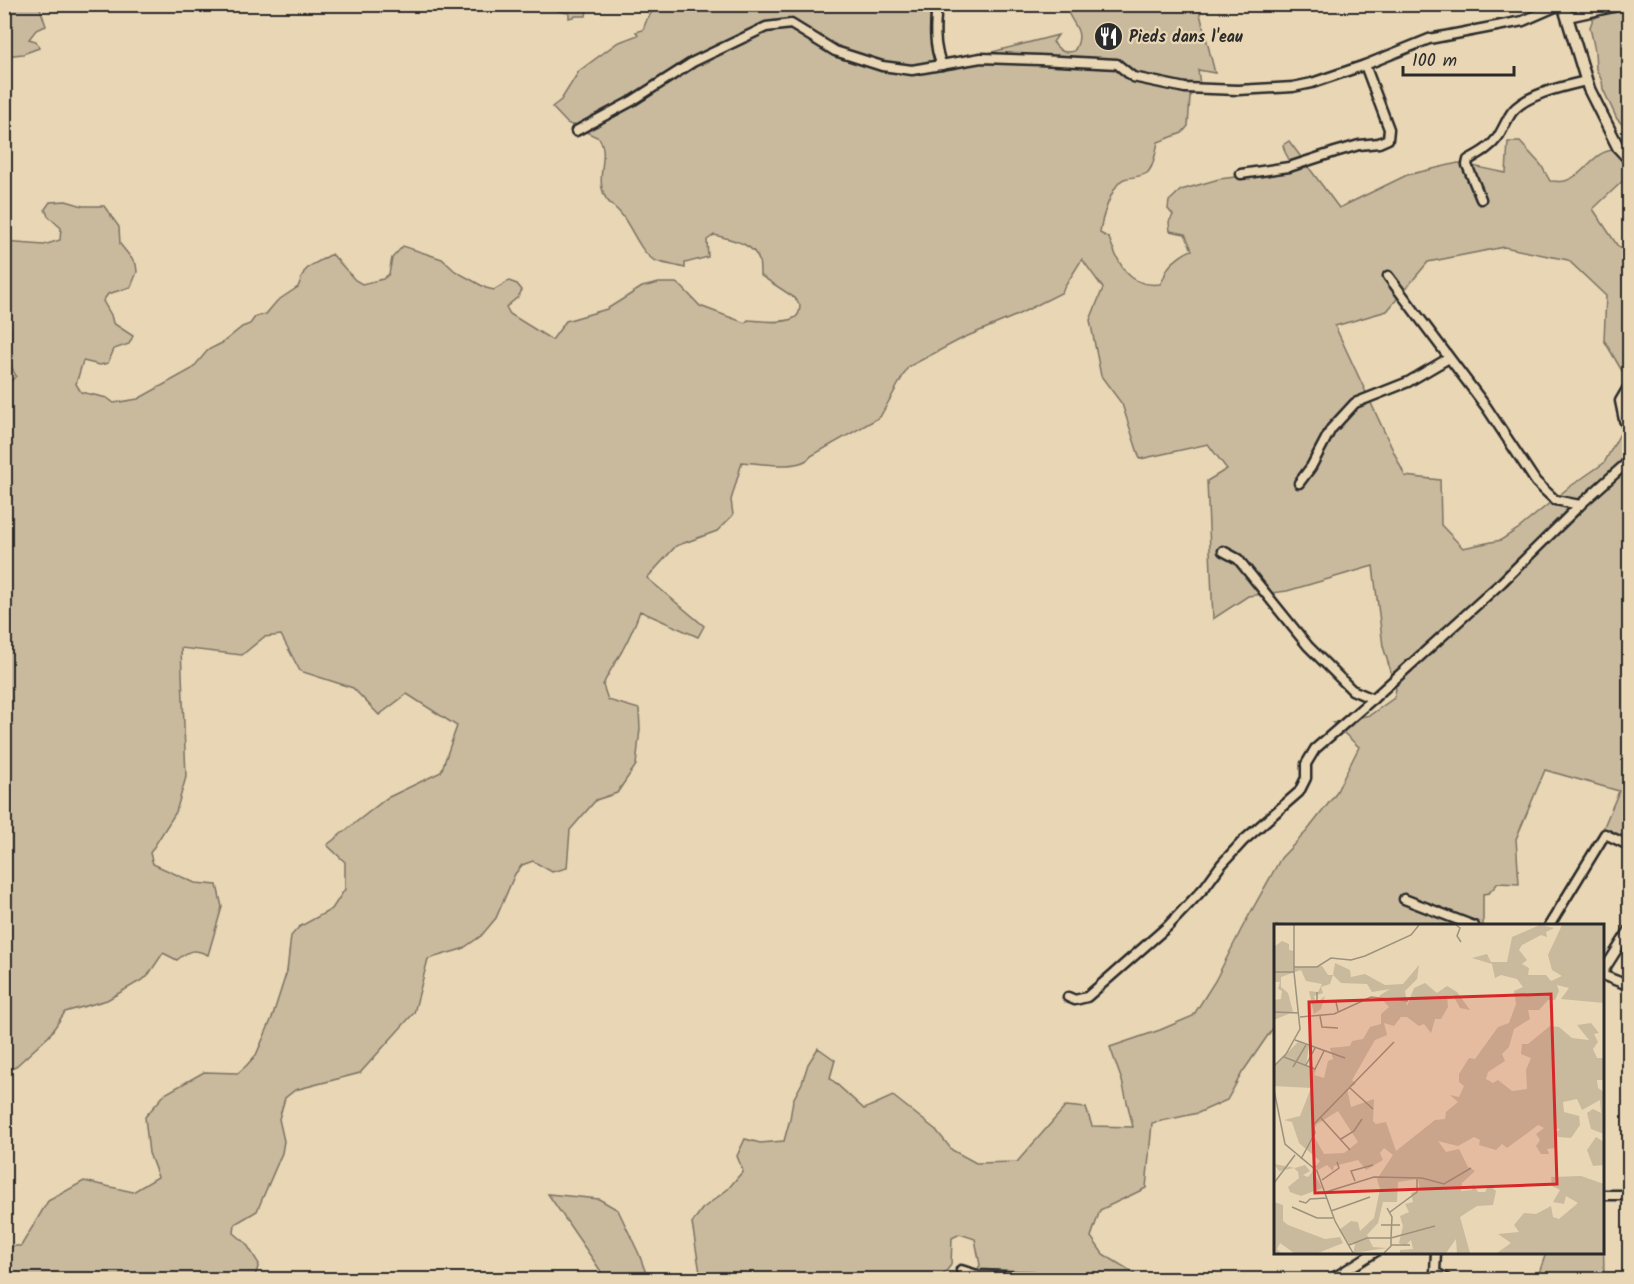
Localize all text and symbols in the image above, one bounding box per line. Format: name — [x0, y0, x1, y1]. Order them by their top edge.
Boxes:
restaurant icon: Pieds dans l'eau — [1092, 20, 1124, 52]
place label: Pieds dans l'eau — [1129, 25, 1243, 50]
scale bar — [1403, 39, 1514, 77]
text: 100 m — [1412, 47, 1457, 76]
inset map — [1274, 924, 1604, 1254]

